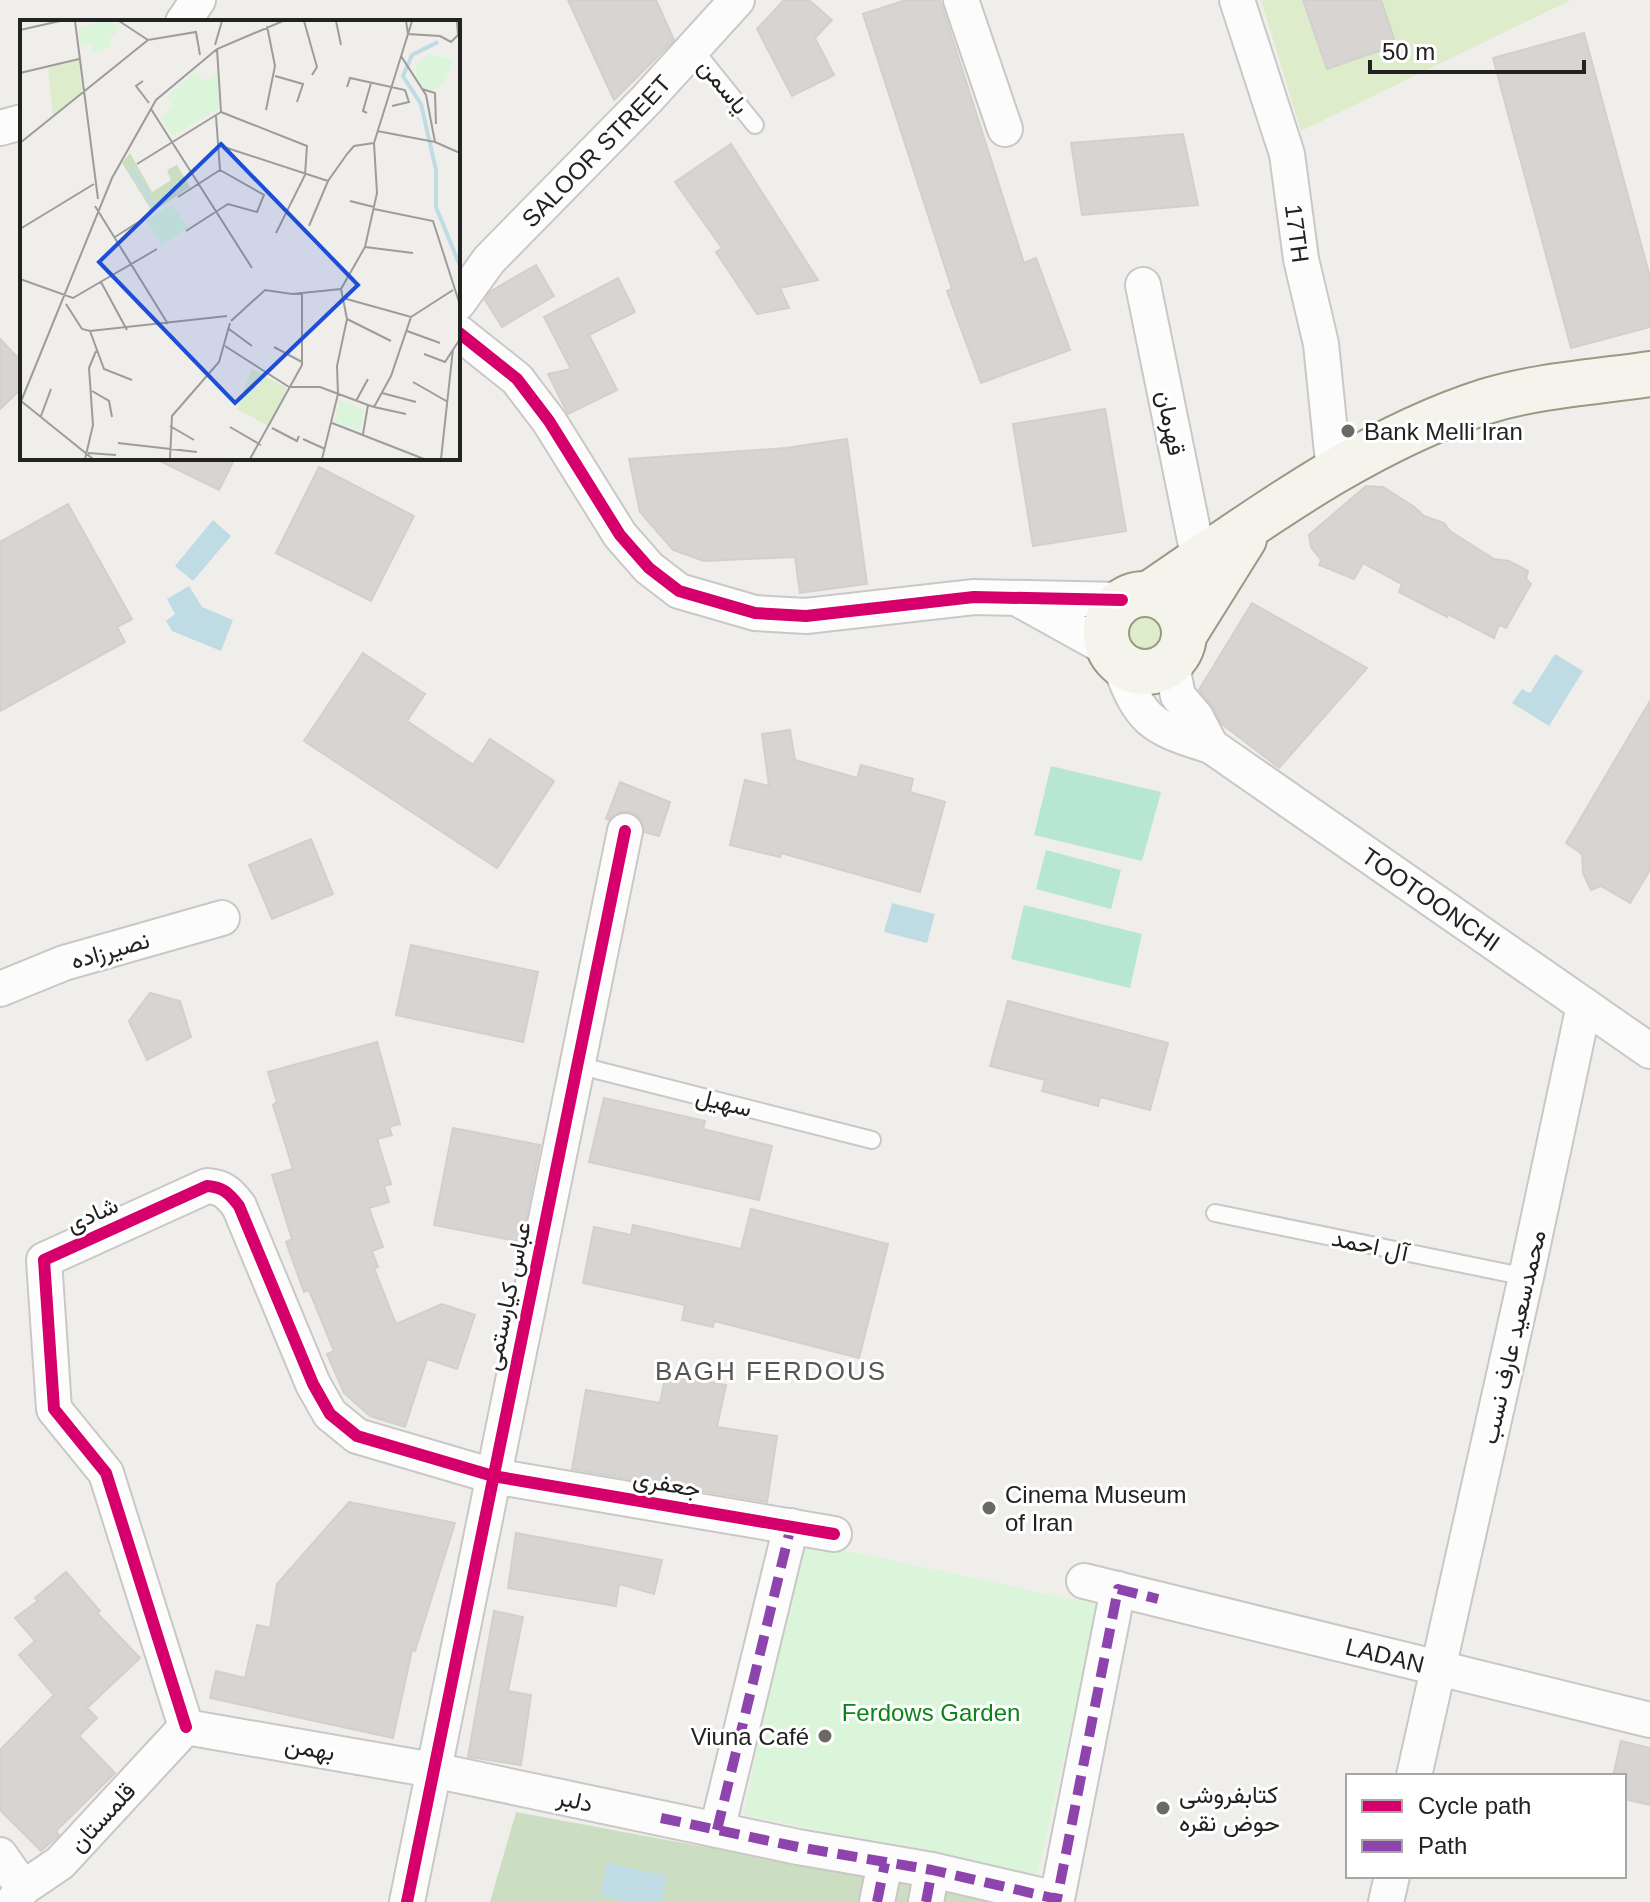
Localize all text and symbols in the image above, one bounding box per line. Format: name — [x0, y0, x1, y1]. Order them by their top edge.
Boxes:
inset map — [20, 20, 460, 460]
scale bar — [1370, 24, 1584, 74]
text: 50 m — [1382, 38, 1435, 65]
street label: یاسمن — [693, 53, 755, 120]
street label: SALOOR STREET — [516, 69, 676, 232]
street label: 17TH — [1280, 202, 1315, 264]
street label: قهرمان — [1150, 388, 1191, 458]
place label: Bank Melli Iran — [1364, 418, 1523, 445]
marker: Bank Melli Iran — [1339, 422, 1357, 440]
street label: TOOTOONCHI — [1357, 842, 1505, 956]
street label: نصیرزاده — [67, 926, 153, 976]
street label: سهیل — [693, 1082, 755, 1124]
street label: شادی — [62, 1191, 122, 1238]
street label: عباس کیارستمی — [478, 1219, 538, 1373]
street label: آل احمد — [1329, 1224, 1413, 1268]
street label: محمدسعید عارف نسب — [1475, 1227, 1553, 1447]
district label: BAGH FERDOUS — [655, 1356, 887, 1386]
street label: جعفری — [631, 1464, 703, 1504]
place label: Cinema Museum of Iran — [1005, 1481, 1186, 1536]
marker: Cinema Museum of Iran — [980, 1499, 998, 1517]
street label: LADAN — [1343, 1632, 1427, 1678]
park label: Ferdows Garden — [842, 1699, 1020, 1726]
place label: Viuna Café — [691, 1723, 809, 1750]
marker: Viuna Café — [816, 1727, 834, 1745]
street label: بهمن — [283, 1730, 337, 1768]
legend — [1346, 1774, 1626, 1878]
street label: قلمستان — [63, 1777, 141, 1857]
place label: کتابفروشی حوض نقره — [1179, 1781, 1280, 1838]
street label: دلبر — [553, 1783, 595, 1819]
text: Cycle path — [1418, 1792, 1531, 1819]
marker: کتابفروشی حوض نقره — [1154, 1799, 1172, 1817]
text: Path — [1418, 1832, 1467, 1859]

